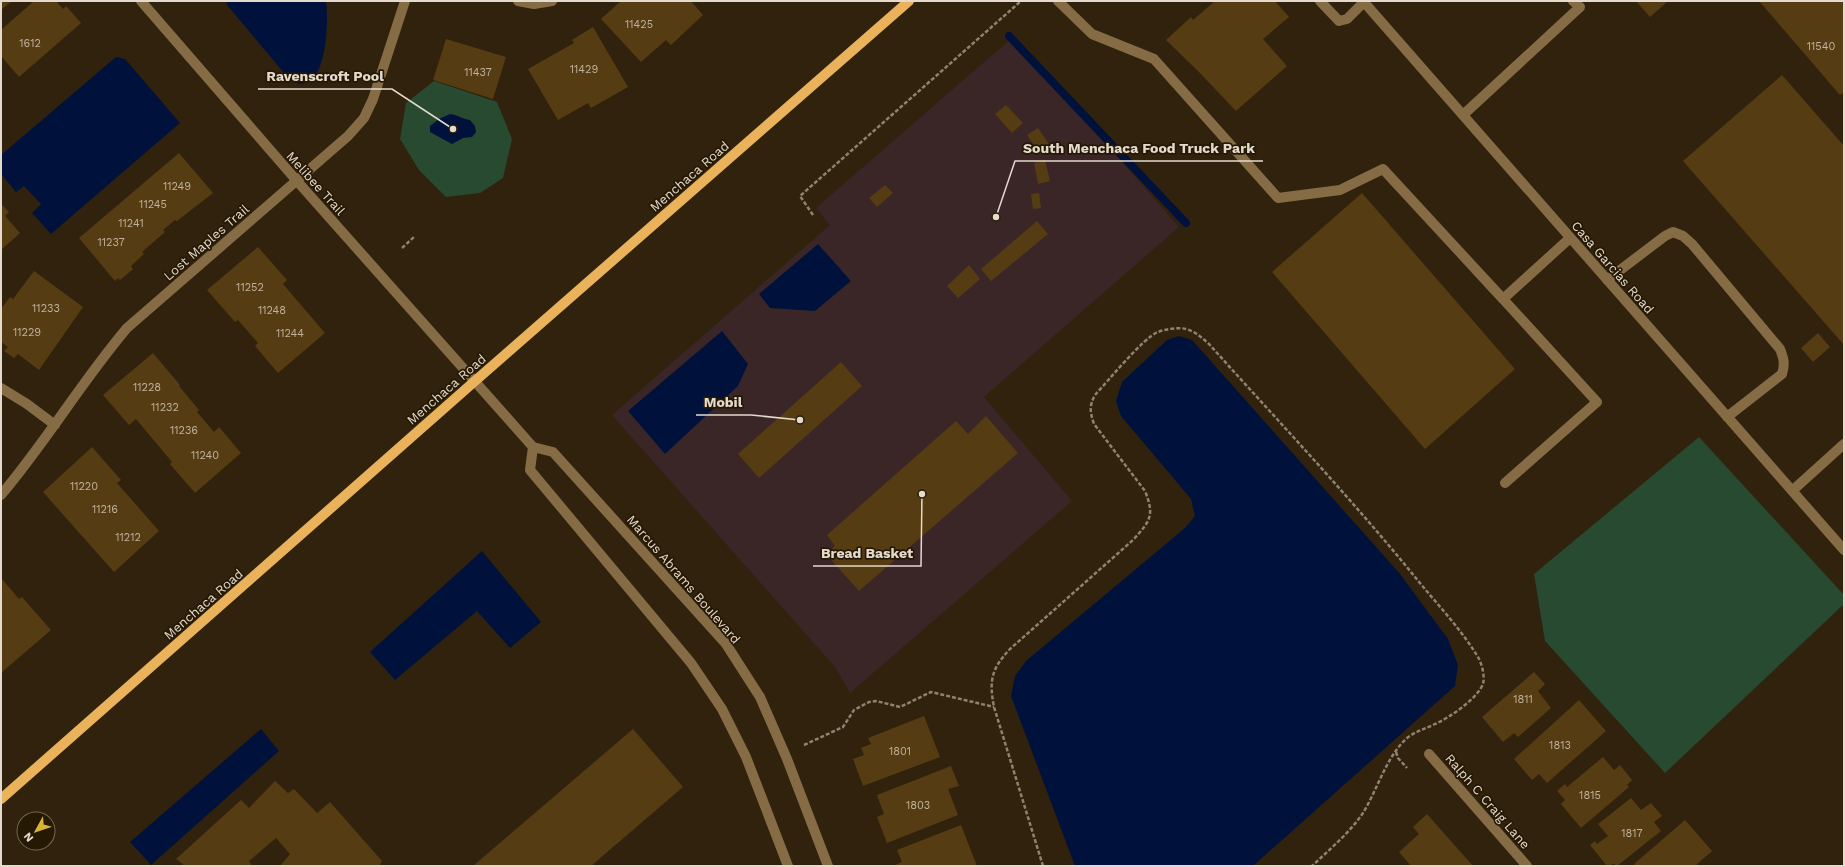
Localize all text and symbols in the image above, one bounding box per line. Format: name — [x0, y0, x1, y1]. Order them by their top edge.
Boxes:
house number: 11425 — [625, 18, 653, 31]
house number: 1612 — [19, 37, 41, 50]
house number: 11540 — [1807, 40, 1835, 53]
callout: Ravenscroft Pool — [258, 63, 392, 89]
house number: 11429 — [570, 63, 598, 76]
house number: 11437 — [464, 66, 492, 79]
text: Ravenscroft Pool — [266, 68, 384, 84]
callout: South Menchaca Food Truck Park — [1015, 135, 1263, 161]
street label: Menchaca Road — [647, 138, 732, 215]
text: South Menchaca Food Truck Park — [1023, 140, 1255, 156]
street label: Melibee Trail — [283, 149, 348, 218]
house number: 11249 — [163, 180, 191, 193]
house number: 11245 — [139, 198, 167, 211]
street label: Lost Maples Trail — [161, 201, 252, 283]
house number: 11241 — [118, 217, 144, 230]
street label: Casa Garcias Road — [1568, 218, 1657, 317]
house number: 11237 — [97, 236, 125, 249]
house number: 11252 — [236, 281, 264, 294]
house number: 11233 — [32, 302, 60, 315]
house number: 11248 — [258, 304, 286, 317]
house number: 11229 — [13, 326, 41, 339]
house number: 11244 — [276, 327, 304, 340]
street label: Menchaca Road — [404, 351, 489, 428]
house number: 11228 — [133, 381, 161, 394]
callout: Mobil — [696, 389, 751, 415]
text: Mobil — [704, 394, 743, 410]
house number: 11232 — [151, 401, 179, 414]
house number: 11236 — [170, 424, 198, 437]
house number: 11240 — [191, 449, 219, 462]
house number: 11220 — [70, 480, 98, 493]
house number: 11216 — [92, 503, 118, 516]
street label: Marcus Abrams Boulevard — [624, 512, 743, 647]
house number: 11212 — [115, 531, 141, 544]
callout: Bread Basket — [813, 540, 921, 566]
text: Bread Basket — [821, 545, 913, 561]
street label: Menchaca Road — [161, 566, 246, 643]
house number: 1811 — [1513, 693, 1533, 706]
house number: 1813 — [1549, 739, 1571, 752]
house number: 1801 — [889, 745, 911, 758]
street label: Ralph C Craig Lane — [1442, 751, 1533, 852]
house number: 1815 — [1579, 789, 1601, 802]
house number: 1803 — [906, 799, 930, 812]
north arrow — [16, 811, 56, 851]
house number: 1817 — [1621, 827, 1643, 840]
text: N — [21, 830, 36, 844]

